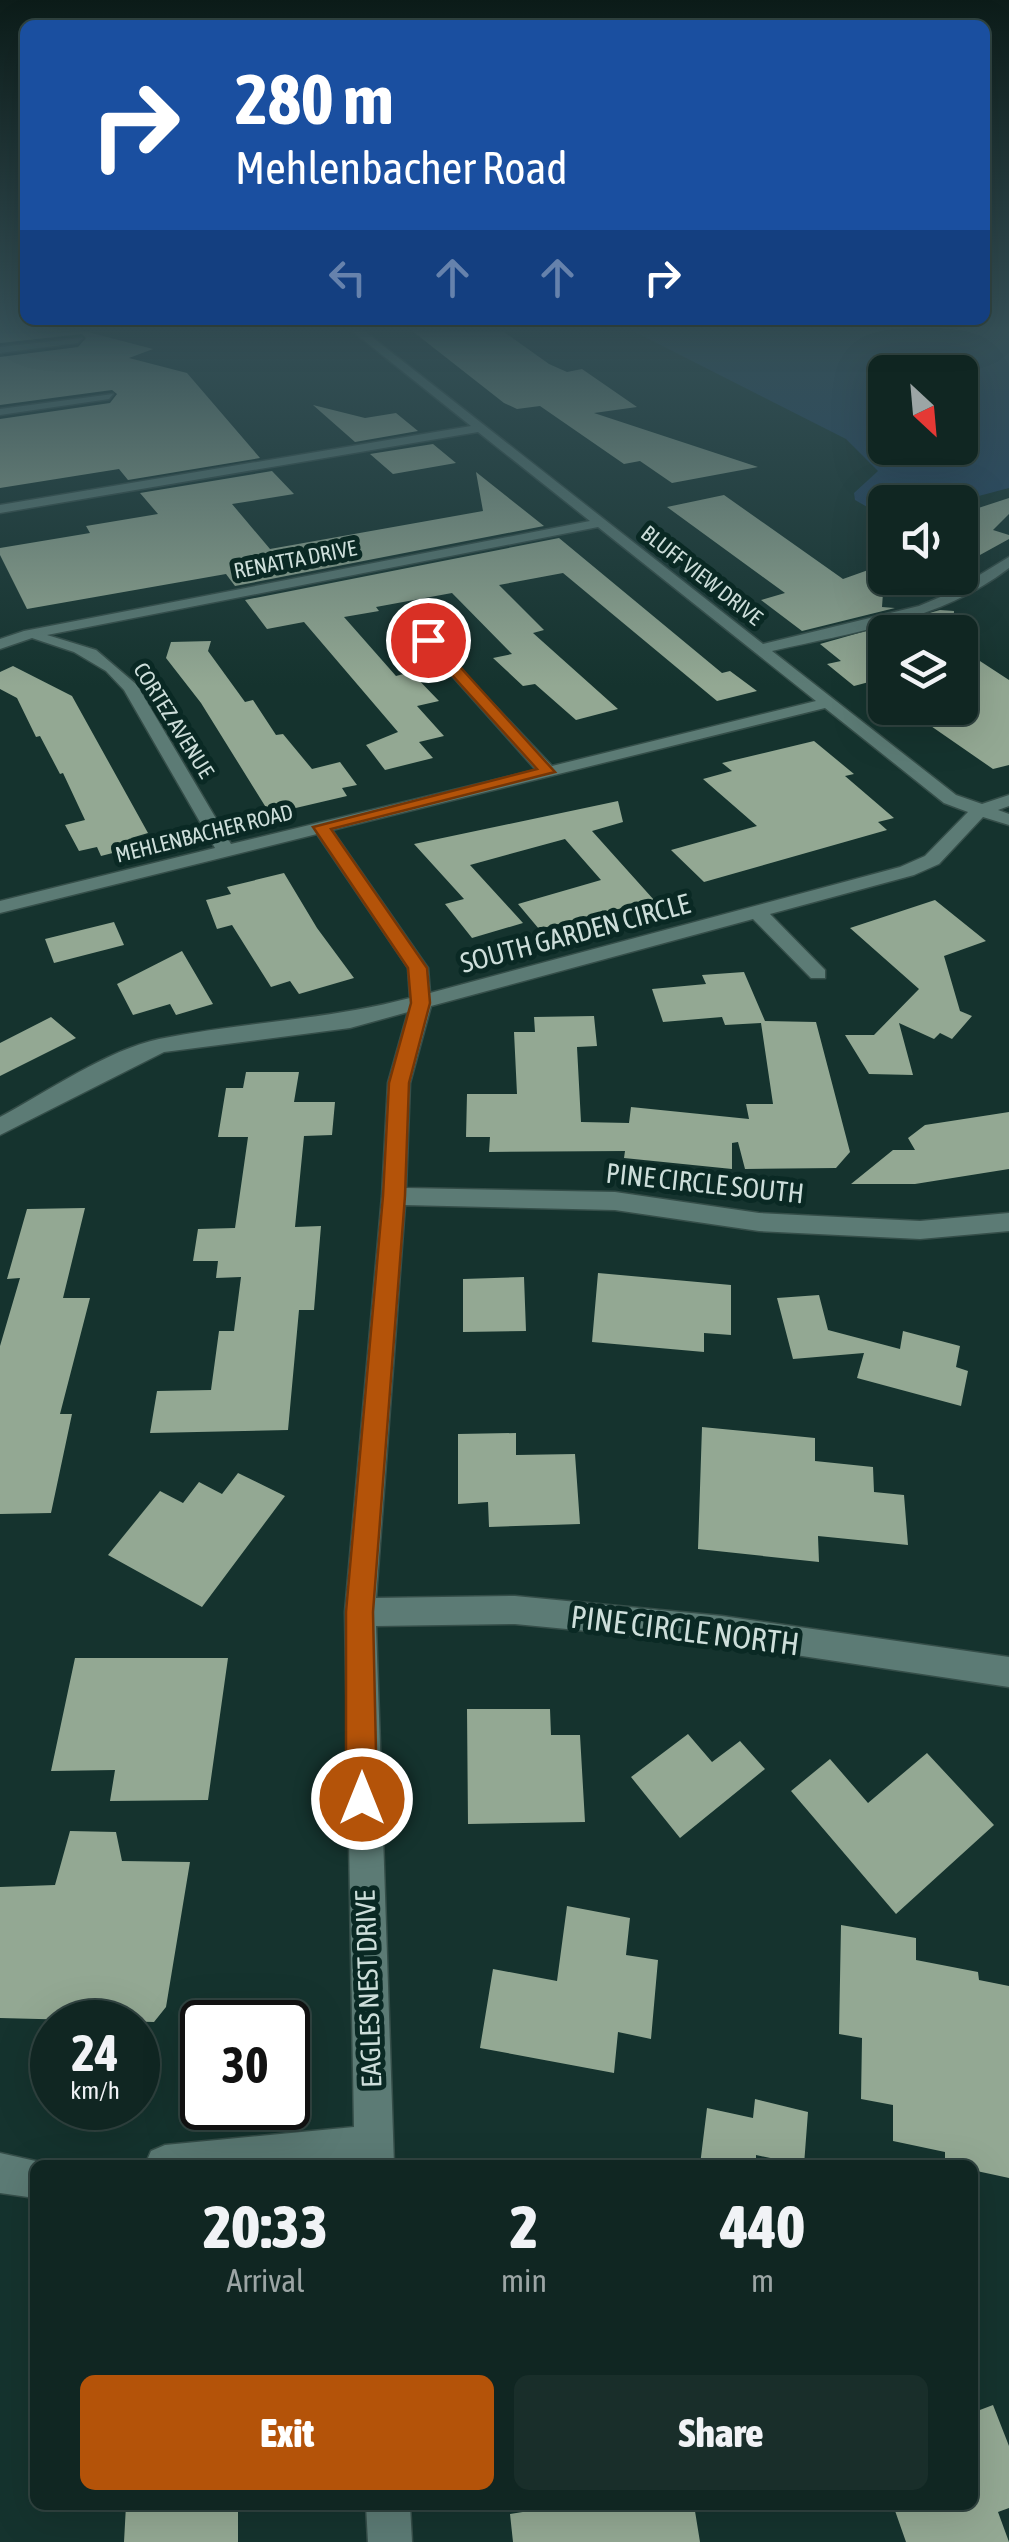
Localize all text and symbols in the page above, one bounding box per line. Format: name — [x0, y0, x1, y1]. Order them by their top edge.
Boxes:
text: 280 m — [235, 59, 394, 139]
icon: right — [70, 60, 200, 190]
text: Mehlenbacher Road — [235, 142, 568, 194]
icon: left — [320, 250, 375, 305]
icon: ahead — [425, 250, 480, 305]
icon: ahead — [530, 250, 585, 305]
icon: right — [635, 250, 690, 305]
north arrow — [868, 355, 978, 465]
map controls — [868, 355, 978, 725]
button: sound — [868, 485, 978, 595]
street label: BLUFF VIEW DRIVE — [636, 520, 768, 631]
street label: RENATTA DRIVE — [231, 534, 359, 584]
pin — [386, 598, 471, 683]
icon: arrive — [401, 613, 456, 668]
button: layers — [868, 615, 978, 725]
street label: CORTEZ AVENUE — [128, 658, 220, 783]
street label: MEHLENBACHER ROAD — [113, 798, 295, 868]
street label: SOUTH GARDEN CIRCLE — [457, 887, 693, 979]
street label: PINE CIRCLE SOUTH — [604, 1157, 806, 1209]
street label: PINE CIRCLE NORTH — [569, 1598, 801, 1662]
position arrow — [310, 1747, 414, 1851]
street label: EAGLES NEST DRIVE — [349, 1890, 387, 2088]
speed limit sign: 30 — [180, 2000, 310, 2130]
text: 24 — [71, 2024, 118, 2082]
text: km/h — [70, 2076, 120, 2104]
text: 20:33 — [203, 2192, 328, 2261]
text: 2 — [510, 2192, 538, 2261]
text: 440 — [720, 2192, 805, 2261]
text: Arrival — [226, 2262, 305, 2299]
text: min — [501, 2262, 547, 2299]
text: m — [751, 2262, 774, 2299]
button: Exit — [80, 2375, 494, 2490]
button: Share — [514, 2375, 928, 2490]

